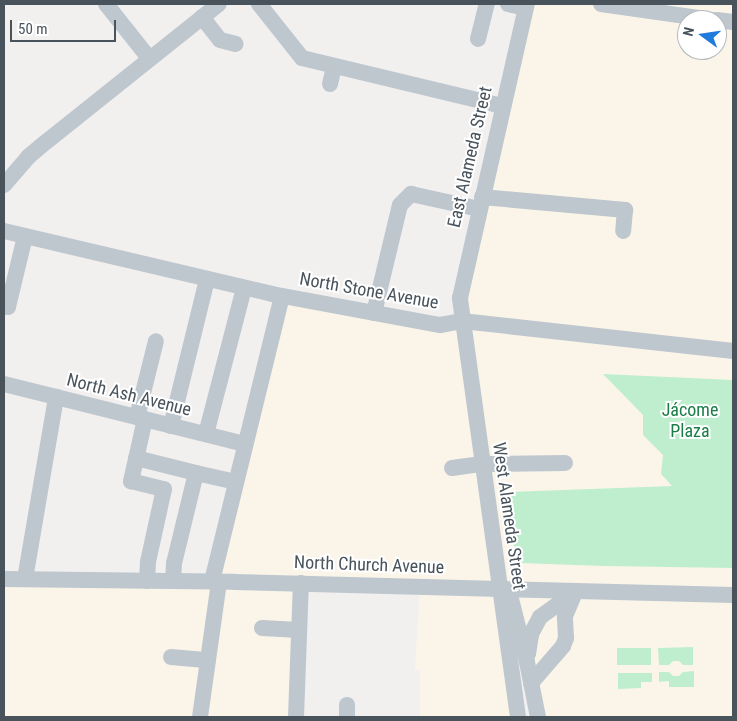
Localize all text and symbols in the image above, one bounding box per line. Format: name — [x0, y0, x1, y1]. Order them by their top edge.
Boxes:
scale bar — [12, 10, 119, 42]
north arrow — [677, 10, 727, 60]
text: 50 m — [18, 20, 48, 38]
text: N — [680, 26, 697, 38]
street label: East Alameda Street — [443, 84, 497, 230]
street label: North Stone Avenue — [298, 268, 440, 314]
street label: North Ash Avenue — [65, 369, 193, 421]
park label: Jácome Plaza — [662, 400, 718, 442]
street label: West Alameda Street — [488, 441, 530, 591]
street label: North Church Avenue — [294, 552, 444, 578]

